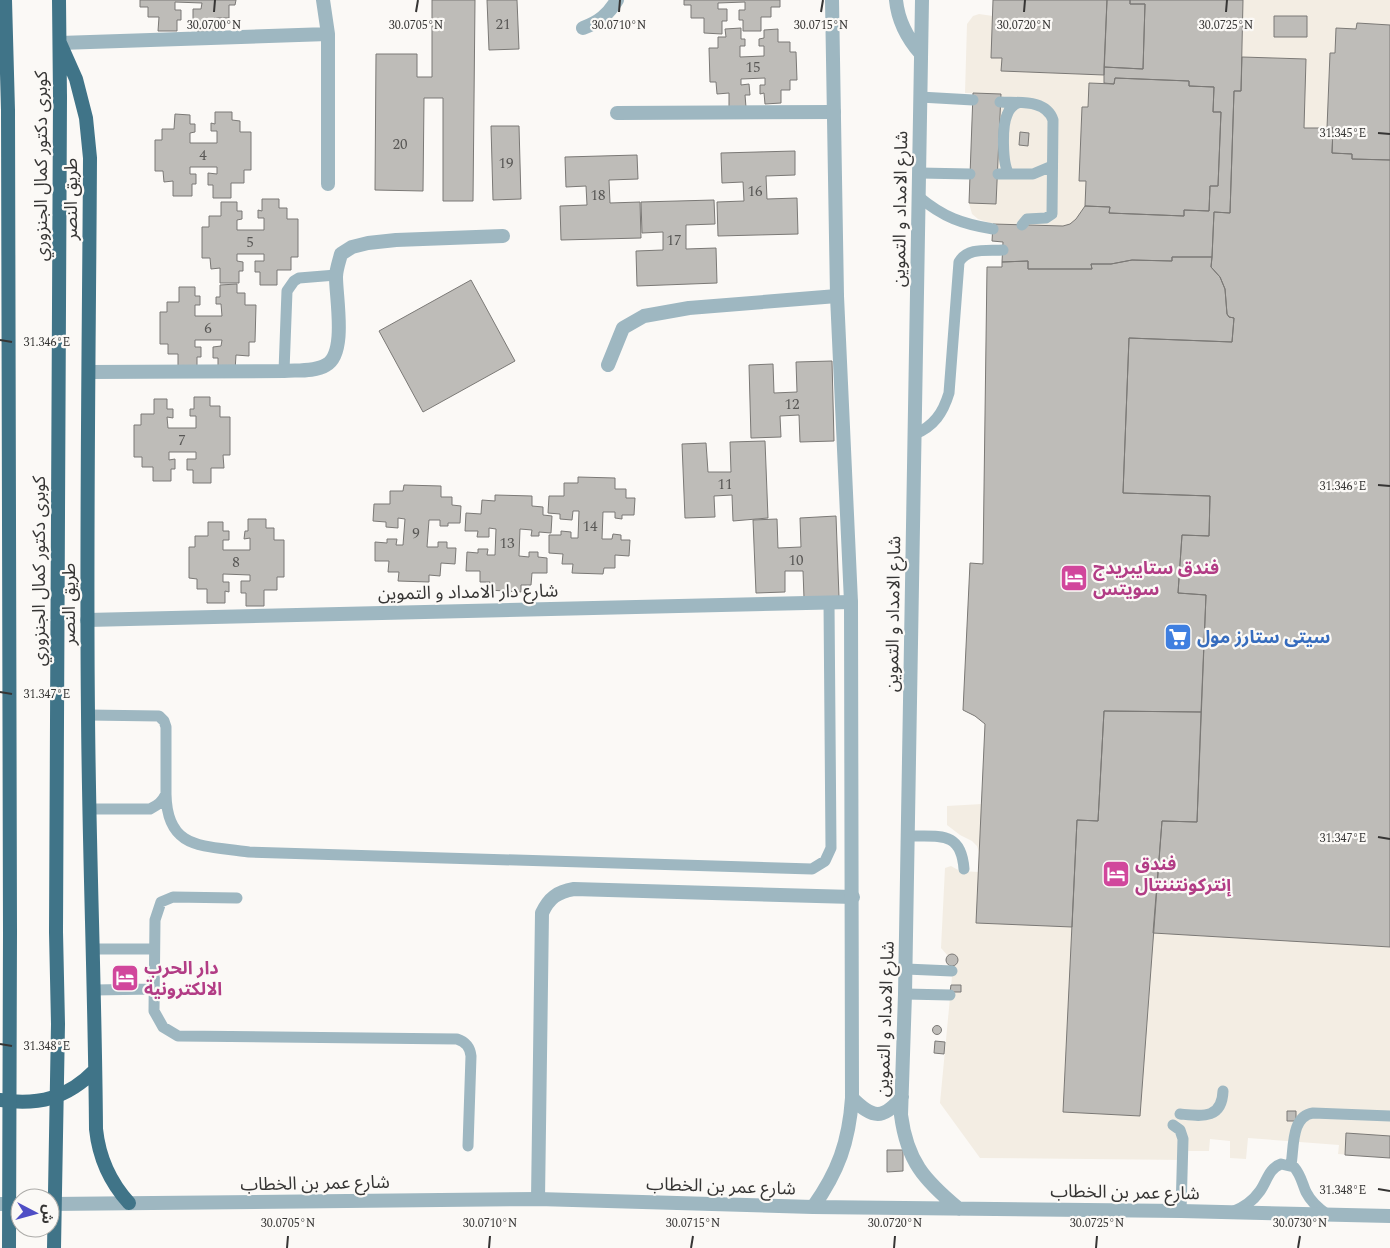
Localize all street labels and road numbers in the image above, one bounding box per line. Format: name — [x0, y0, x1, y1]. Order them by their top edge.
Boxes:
street label: كوبرى دكتور كمال الجنزوري — [28, 70, 55, 261]
street label: شارع الامداد و التموين — [886, 131, 915, 287]
street label: طريق النصر — [58, 158, 85, 241]
street label: كوبرى دكتور كمال الجنزوري — [26, 475, 53, 666]
street label: شارع الامداد و التموين — [879, 536, 908, 692]
street label: طريق النصر — [56, 563, 83, 646]
street label: شارع دار الامداد و التموين — [378, 577, 558, 608]
street label: شارع الامداد و التموين — [869, 940, 902, 1098]
street label: شارع عمر بن الخطاب — [240, 1169, 390, 1198]
street label: شارع عمر بن الخطاب — [646, 1170, 796, 1203]
street label: شارع عمر بن الخطاب — [1050, 1178, 1200, 1207]

